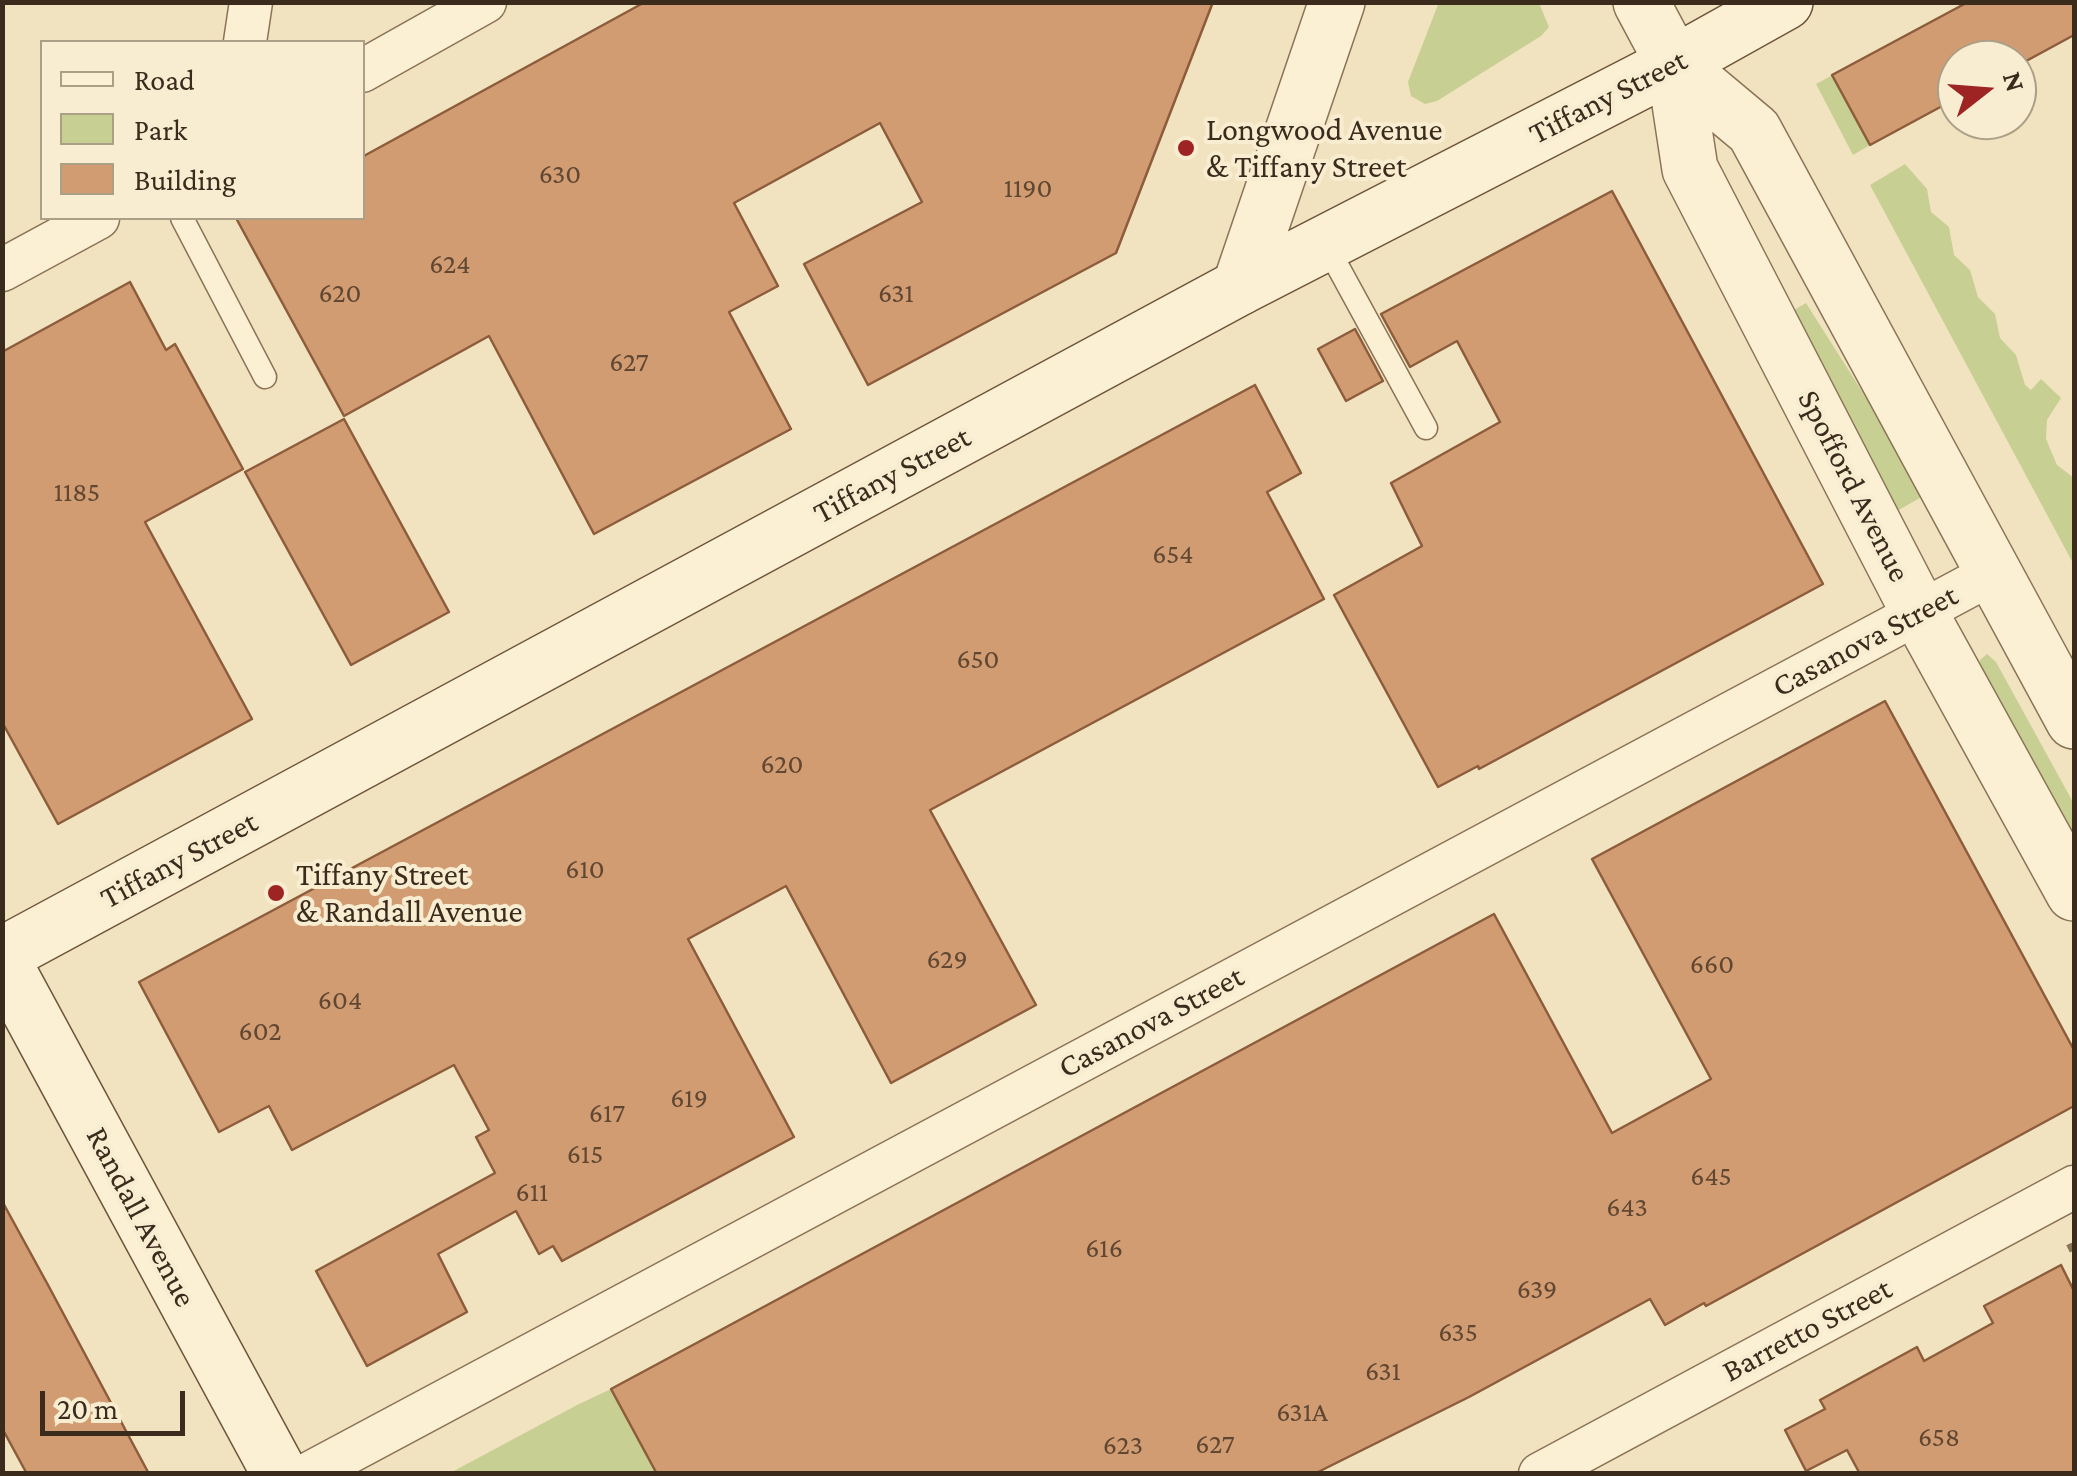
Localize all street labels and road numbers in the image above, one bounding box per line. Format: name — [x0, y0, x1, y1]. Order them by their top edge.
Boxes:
street label: Tiffany Street — [1522, 41, 1694, 153]
street label: Spofford Avenue — [1789, 384, 1919, 588]
street label: Tiffany Street — [807, 418, 977, 532]
street label: Casanova Street — [1766, 576, 1964, 706]
street label: Tiffany Street — [94, 803, 264, 917]
street label: Casanova Street — [1052, 957, 1250, 1087]
street label: Randall Avenue — [78, 1120, 204, 1314]
street label: Barretto Street — [1716, 1269, 1898, 1391]

